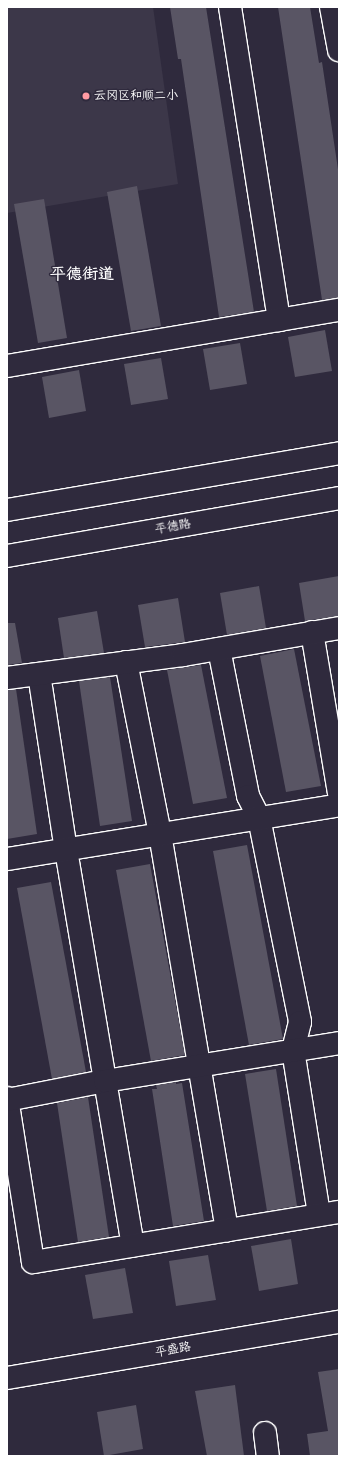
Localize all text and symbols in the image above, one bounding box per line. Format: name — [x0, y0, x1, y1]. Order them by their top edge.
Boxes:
place label: 云冈区和顺二小 — [94, 89, 178, 103]
marker: 云冈区和顺二小 — [81, 91, 91, 101]
district label: 平德街道 — [50, 264, 114, 284]
street label: 平德路 — [154, 517, 192, 537]
street label: 平盛路 — [154, 1340, 192, 1360]

